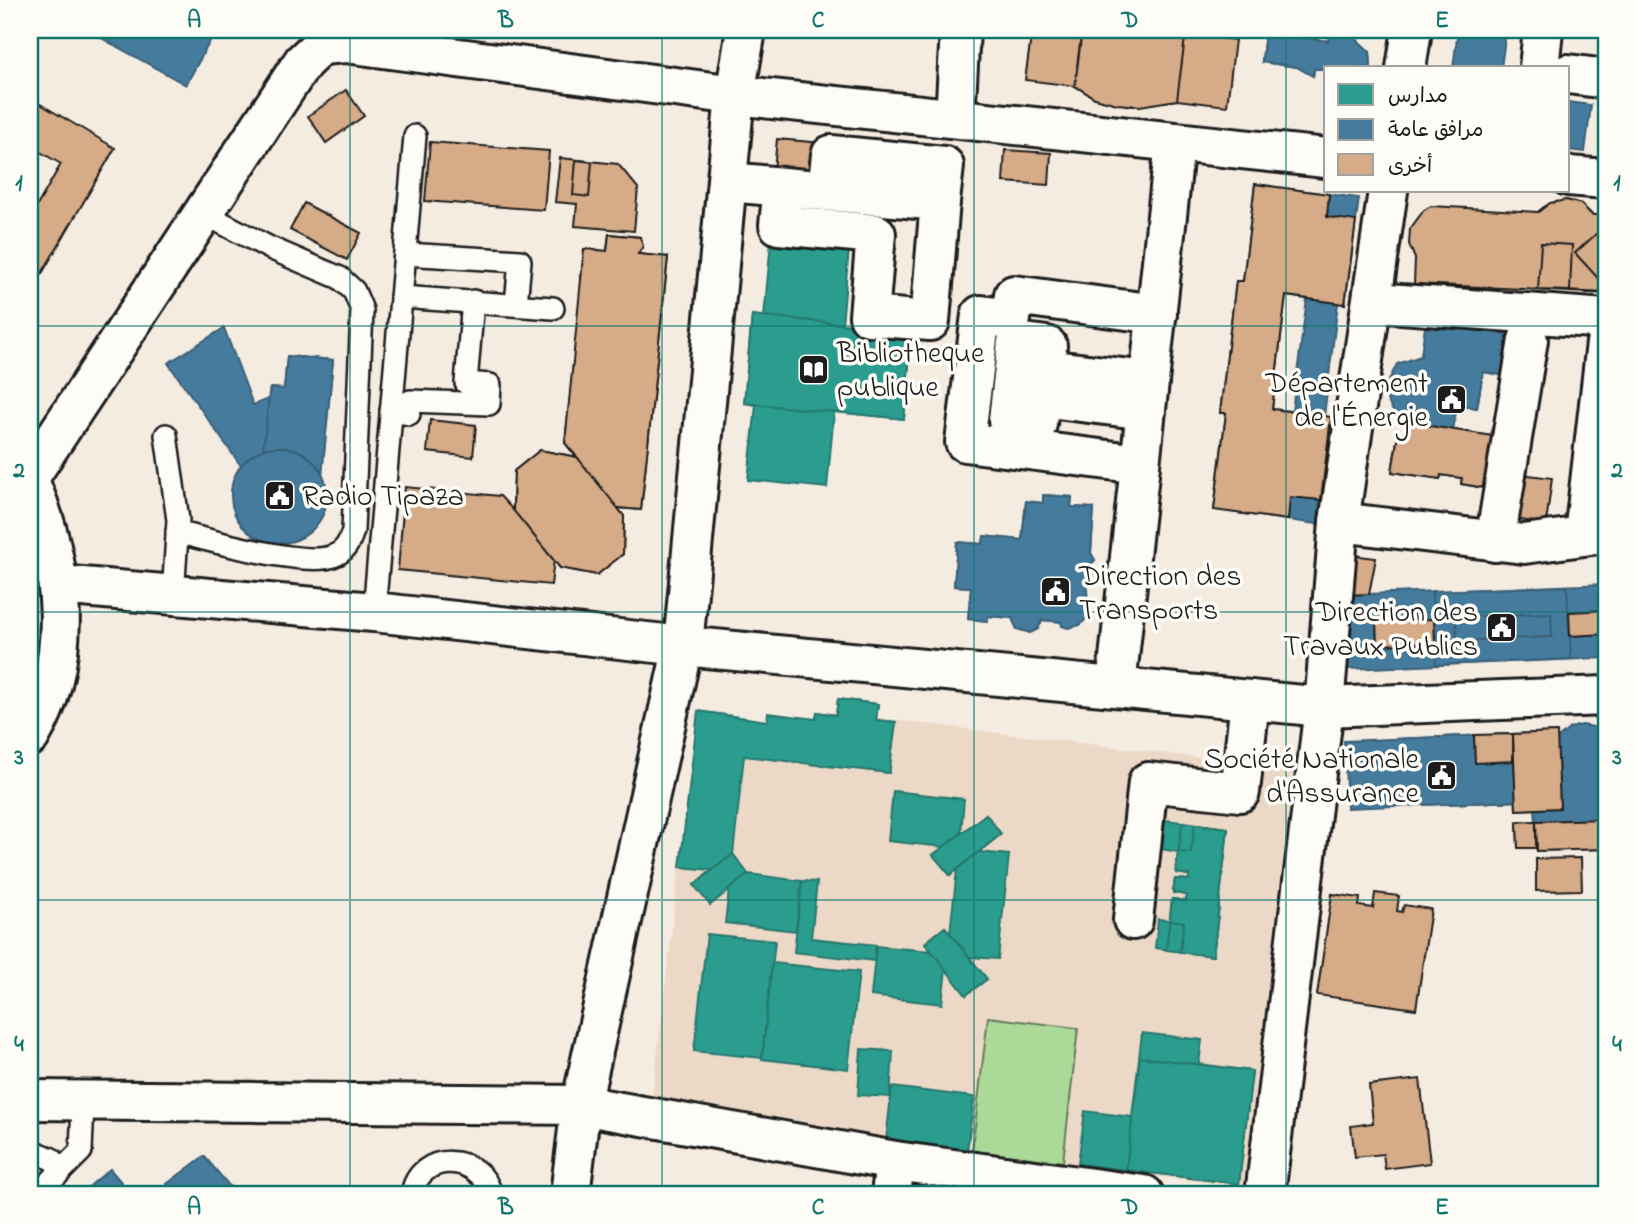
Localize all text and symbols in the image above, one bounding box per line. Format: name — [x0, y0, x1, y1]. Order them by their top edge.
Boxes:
text: A — [187, 5, 201, 38]
text: B — [497, 5, 514, 38]
text: C — [812, 5, 825, 38]
text: D — [1121, 5, 1138, 38]
text: E — [1435, 5, 1449, 38]
legend — [1324, 66, 1570, 192]
text: مدارس — [1388, 82, 1448, 112]
text: مرافق عامة — [1388, 116, 1483, 146]
text: أخرى — [1388, 152, 1432, 182]
text: 1 — [15, 168, 23, 201]
text: 1 — [1613, 168, 1621, 201]
place label: Bibliotheque publique — [836, 333, 985, 411]
library icon: Bibliotheque publique — [797, 352, 831, 386]
place label: Département de l'Énergie — [1265, 363, 1429, 441]
public building icon: Département de l'Énergie — [1434, 382, 1468, 416]
text: 2 — [12, 455, 25, 488]
text: 2 — [1610, 455, 1623, 488]
place label: Radio Tipaza — [302, 476, 464, 520]
public building icon: Radio Tipaza — [262, 478, 296, 512]
place label: Direction des Transports — [1078, 556, 1241, 634]
public building icon: Direction des Transports — [1039, 575, 1073, 609]
place label: Direction des Travaux Publics — [1283, 592, 1478, 670]
public building icon: Direction des Travaux Publics — [1484, 611, 1518, 645]
place label: Société Nationale d'Assurance — [1204, 739, 1420, 817]
text: 3 — [13, 742, 24, 775]
text: 3 — [1611, 742, 1622, 775]
public building icon: Société Nationale d'Assurance — [1425, 758, 1459, 792]
text: 4 — [14, 1029, 24, 1062]
text: 4 — [1612, 1029, 1622, 1062]
text: A — [187, 1192, 201, 1225]
text: B — [497, 1192, 514, 1225]
text: C — [812, 1192, 825, 1225]
text: D — [1121, 1192, 1138, 1225]
text: E — [1435, 1192, 1449, 1225]

